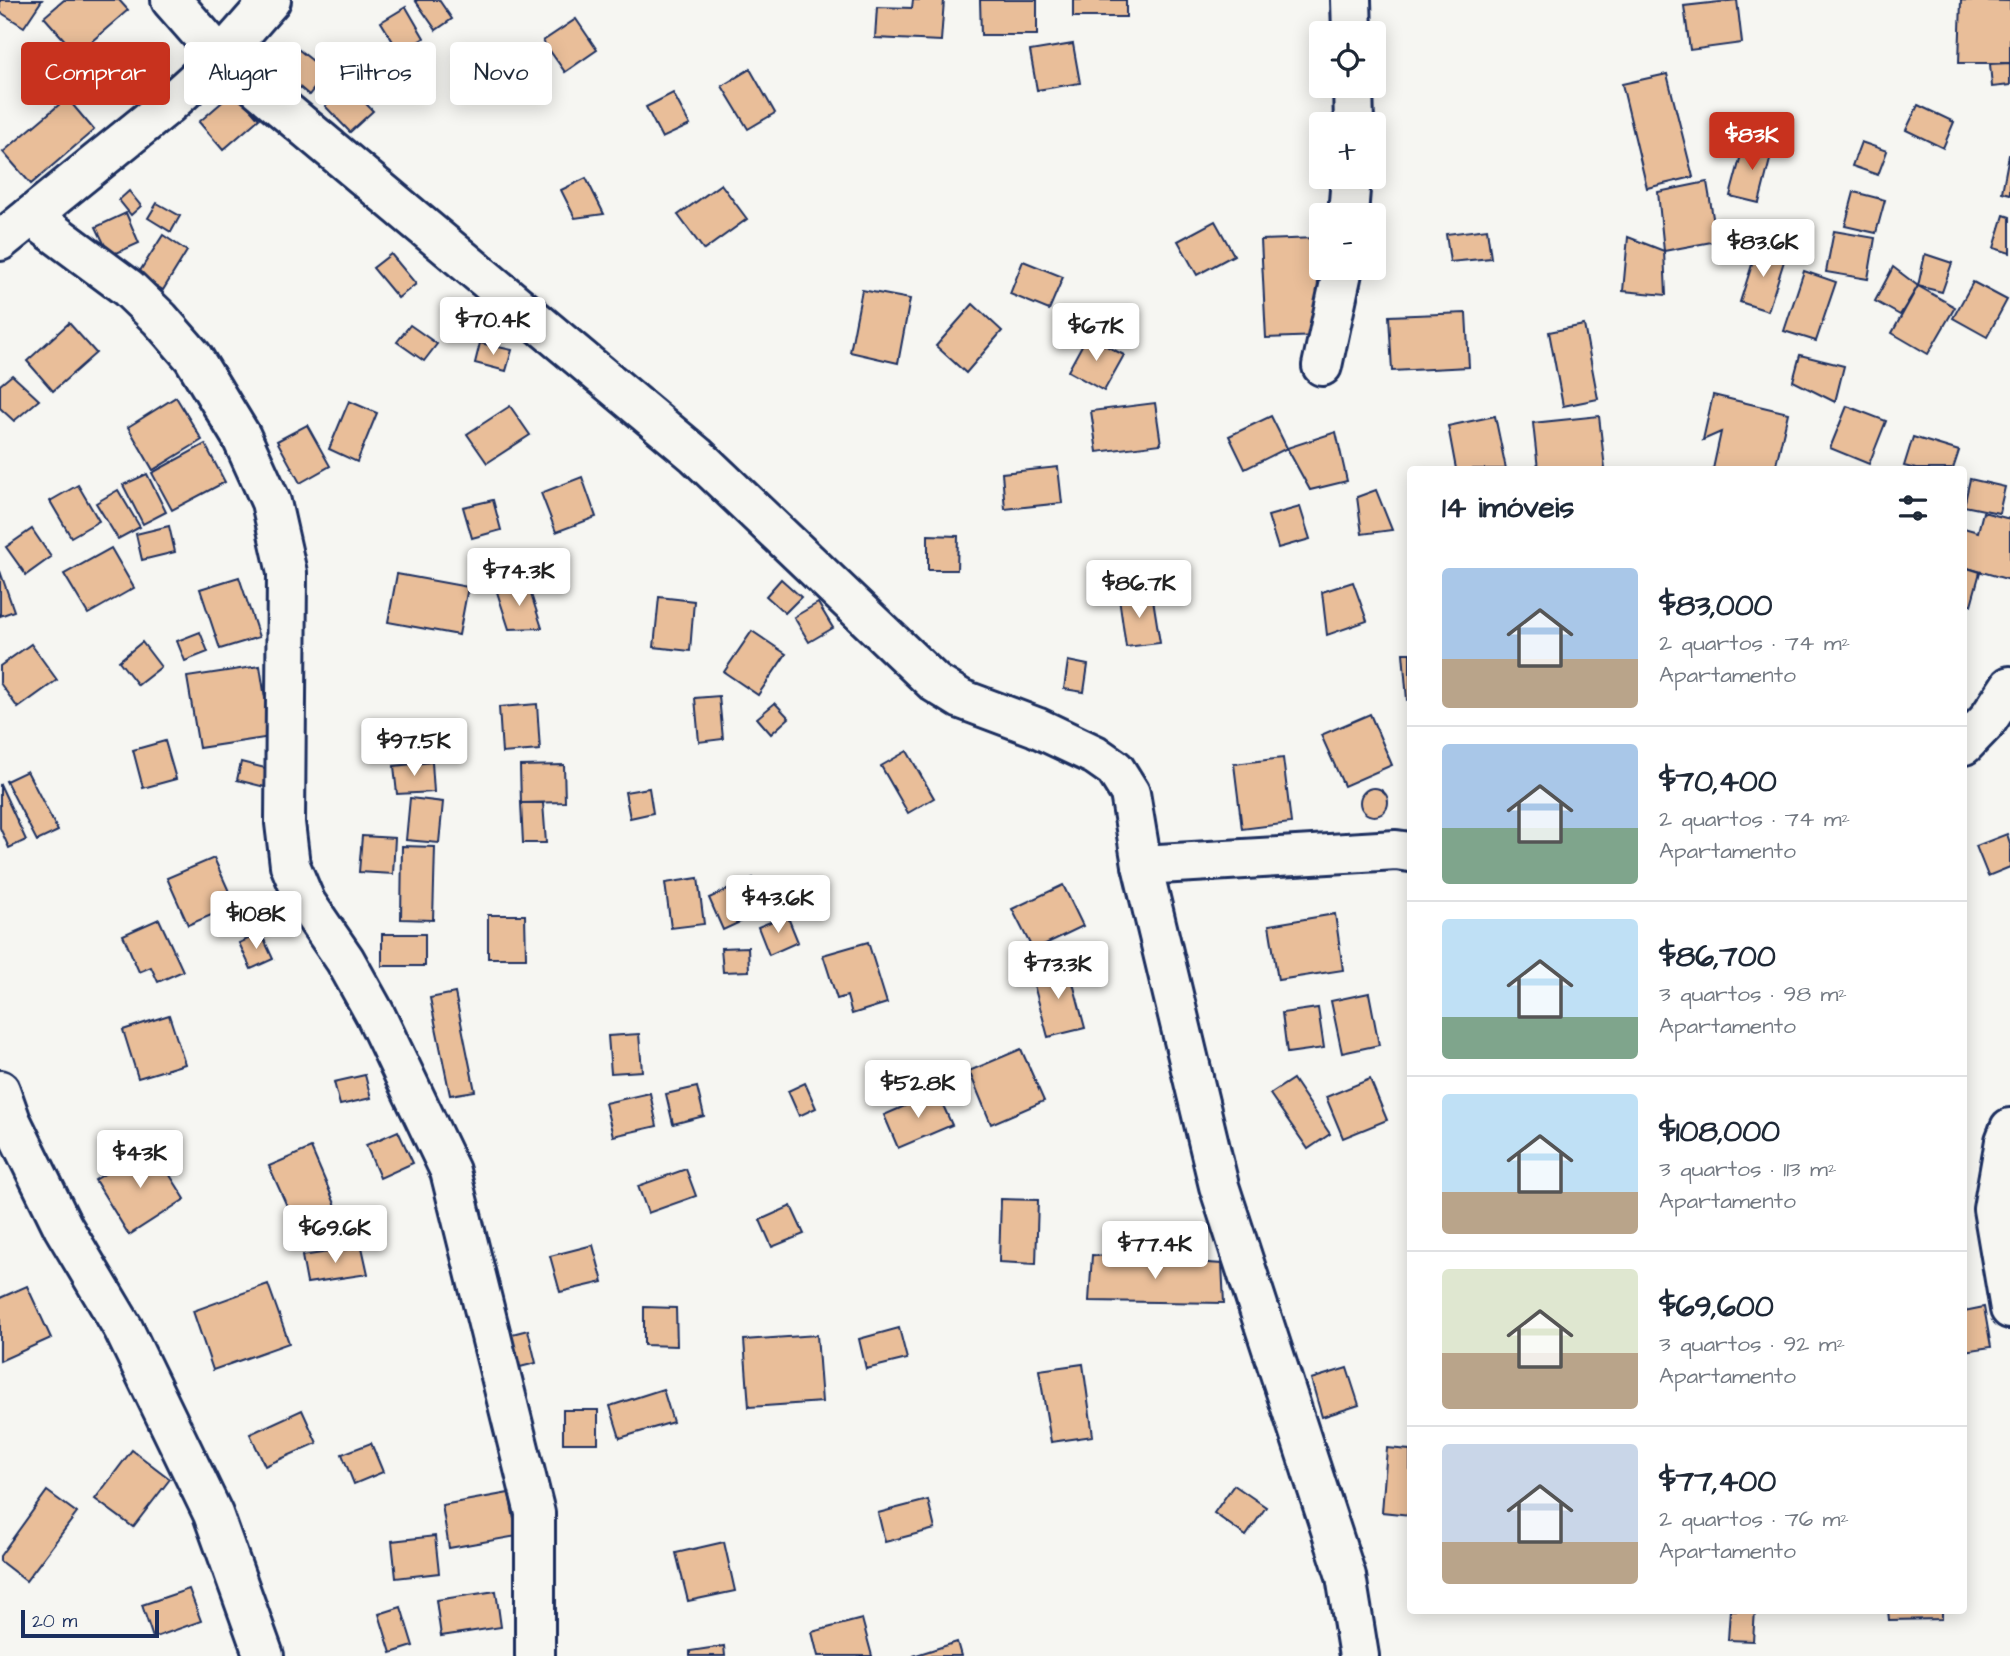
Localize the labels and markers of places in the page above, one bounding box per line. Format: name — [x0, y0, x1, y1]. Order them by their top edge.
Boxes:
pin: $83K — [1711, 113, 1793, 172]
pin: $83.6K — [1706, 219, 1820, 279]
pin: $70.4K — [436, 298, 550, 357]
pin: $67K — [1055, 304, 1137, 363]
pin: $74.3K — [462, 548, 576, 608]
pin: $86.7K — [1082, 560, 1196, 620]
pin: $97.5K — [357, 718, 471, 778]
pin: $43.6K — [721, 876, 835, 935]
pin: $108K — [207, 892, 305, 951]
pin: $73.3K — [1001, 942, 1115, 1001]
pin: $52.8K — [861, 1060, 975, 1120]
pin: $43K — [99, 1130, 181, 1190]
pin: $69.6K — [278, 1206, 392, 1265]
pin: $77.4K — [1098, 1222, 1212, 1281]

